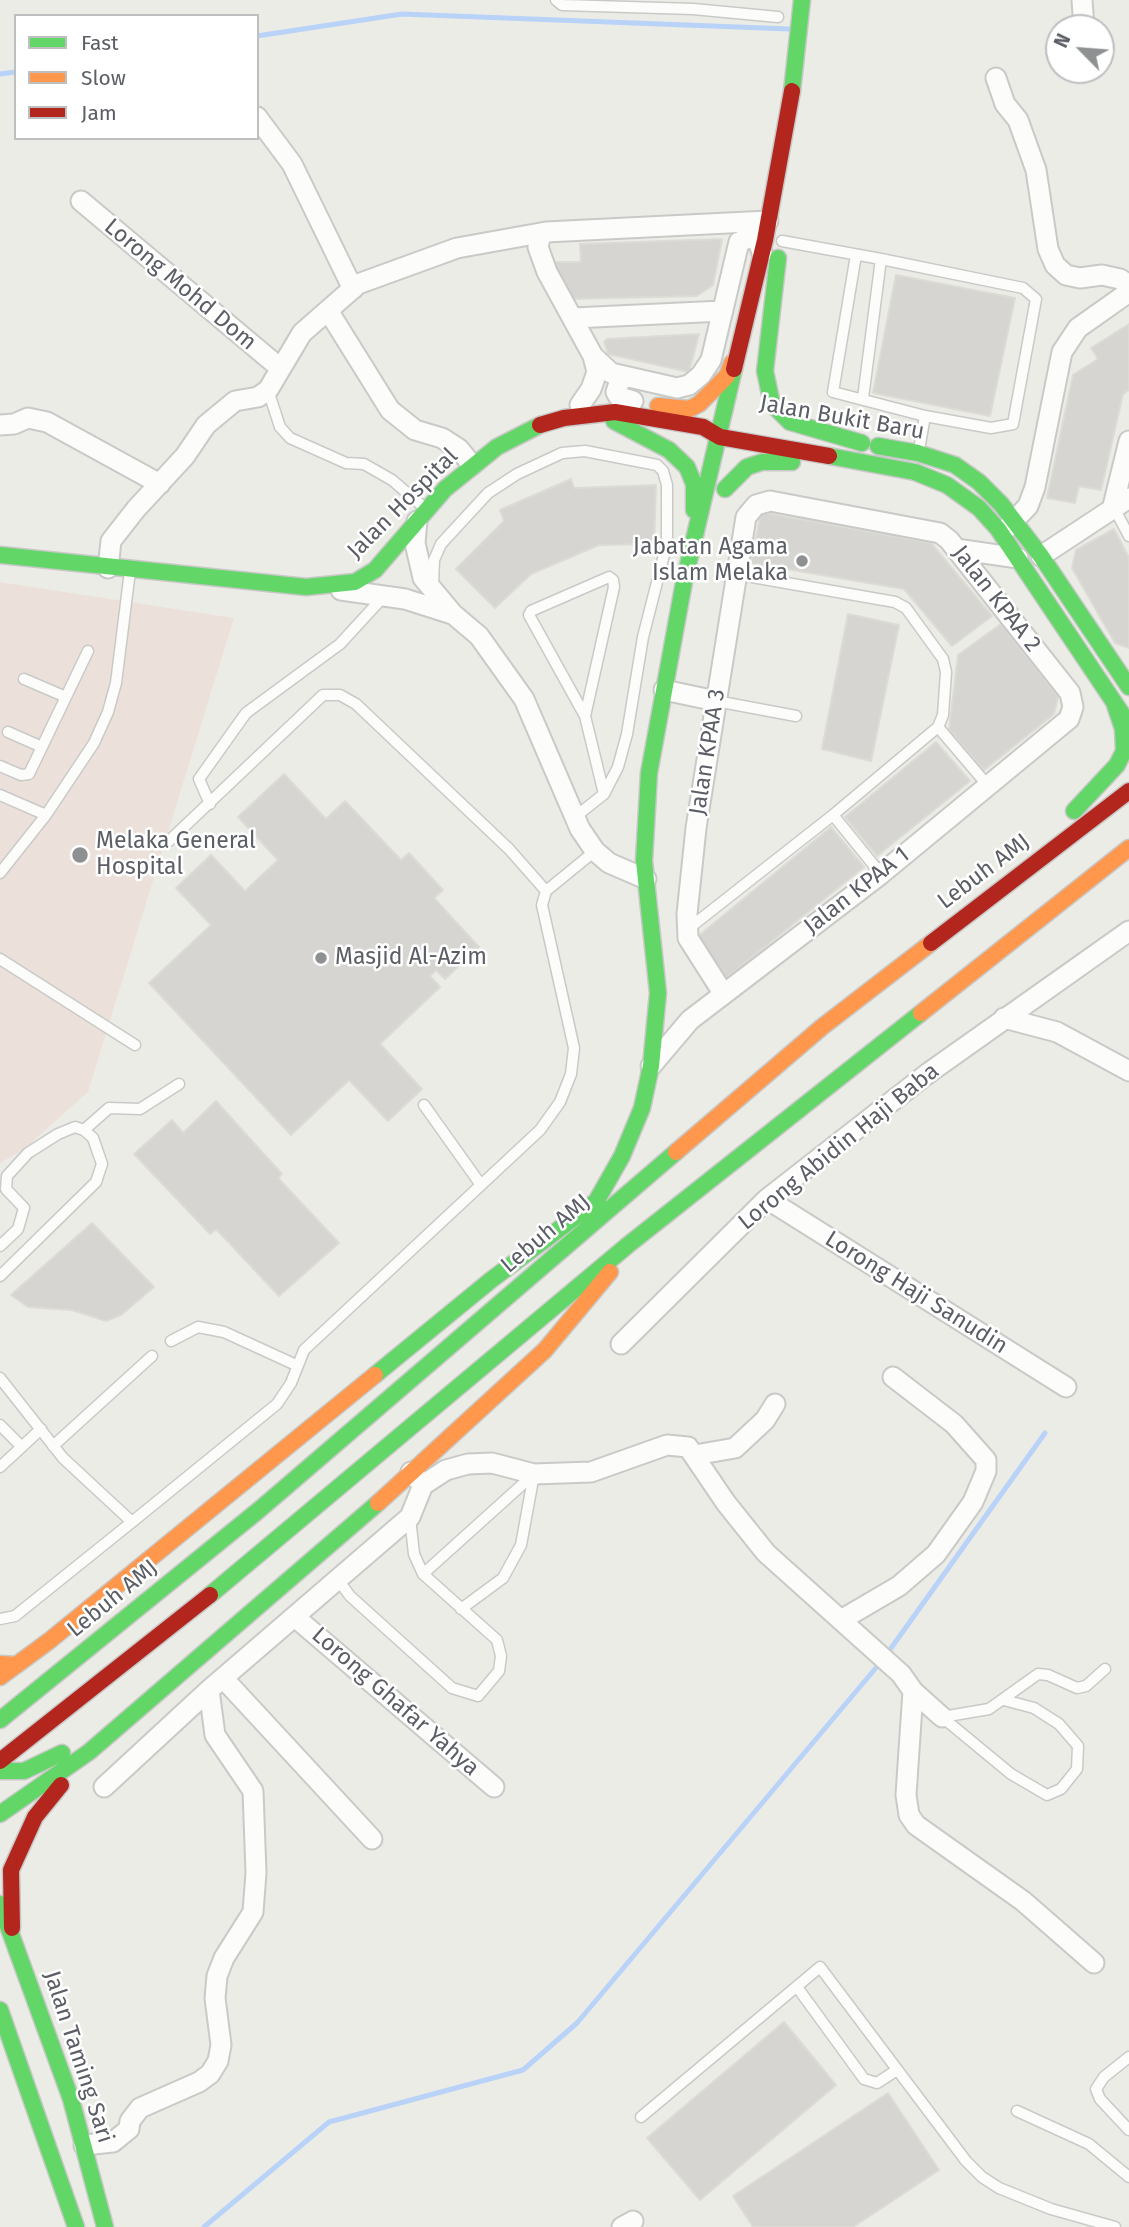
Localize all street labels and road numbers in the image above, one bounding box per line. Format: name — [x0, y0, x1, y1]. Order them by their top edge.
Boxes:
street label: Lorong Mohd Dom — [98, 213, 262, 357]
street label: Jalan Bukit Baru — [757, 390, 927, 446]
street label: Jalan Hospital — [342, 443, 464, 565]
street label: Jalan KPAA 2 — [946, 540, 1046, 658]
street label: Jalan KPAA 3 — [684, 687, 732, 817]
street label: Lebuh AMJ — [933, 828, 1035, 916]
street label: Jalan KPAA 1 — [799, 841, 915, 941]
street label: Lorong Abidin Haji Baba — [733, 1058, 945, 1236]
street label: Lebuh AMJ — [496, 1189, 596, 1279]
street label: Lorong Haji Sanudin — [820, 1226, 1012, 1360]
street label: Lebuh AMJ — [62, 1554, 164, 1644]
street label: Lorong Ghafar Yahya — [306, 1622, 484, 1782]
street label: Jalan Taming Sari — [37, 1967, 119, 2147]

